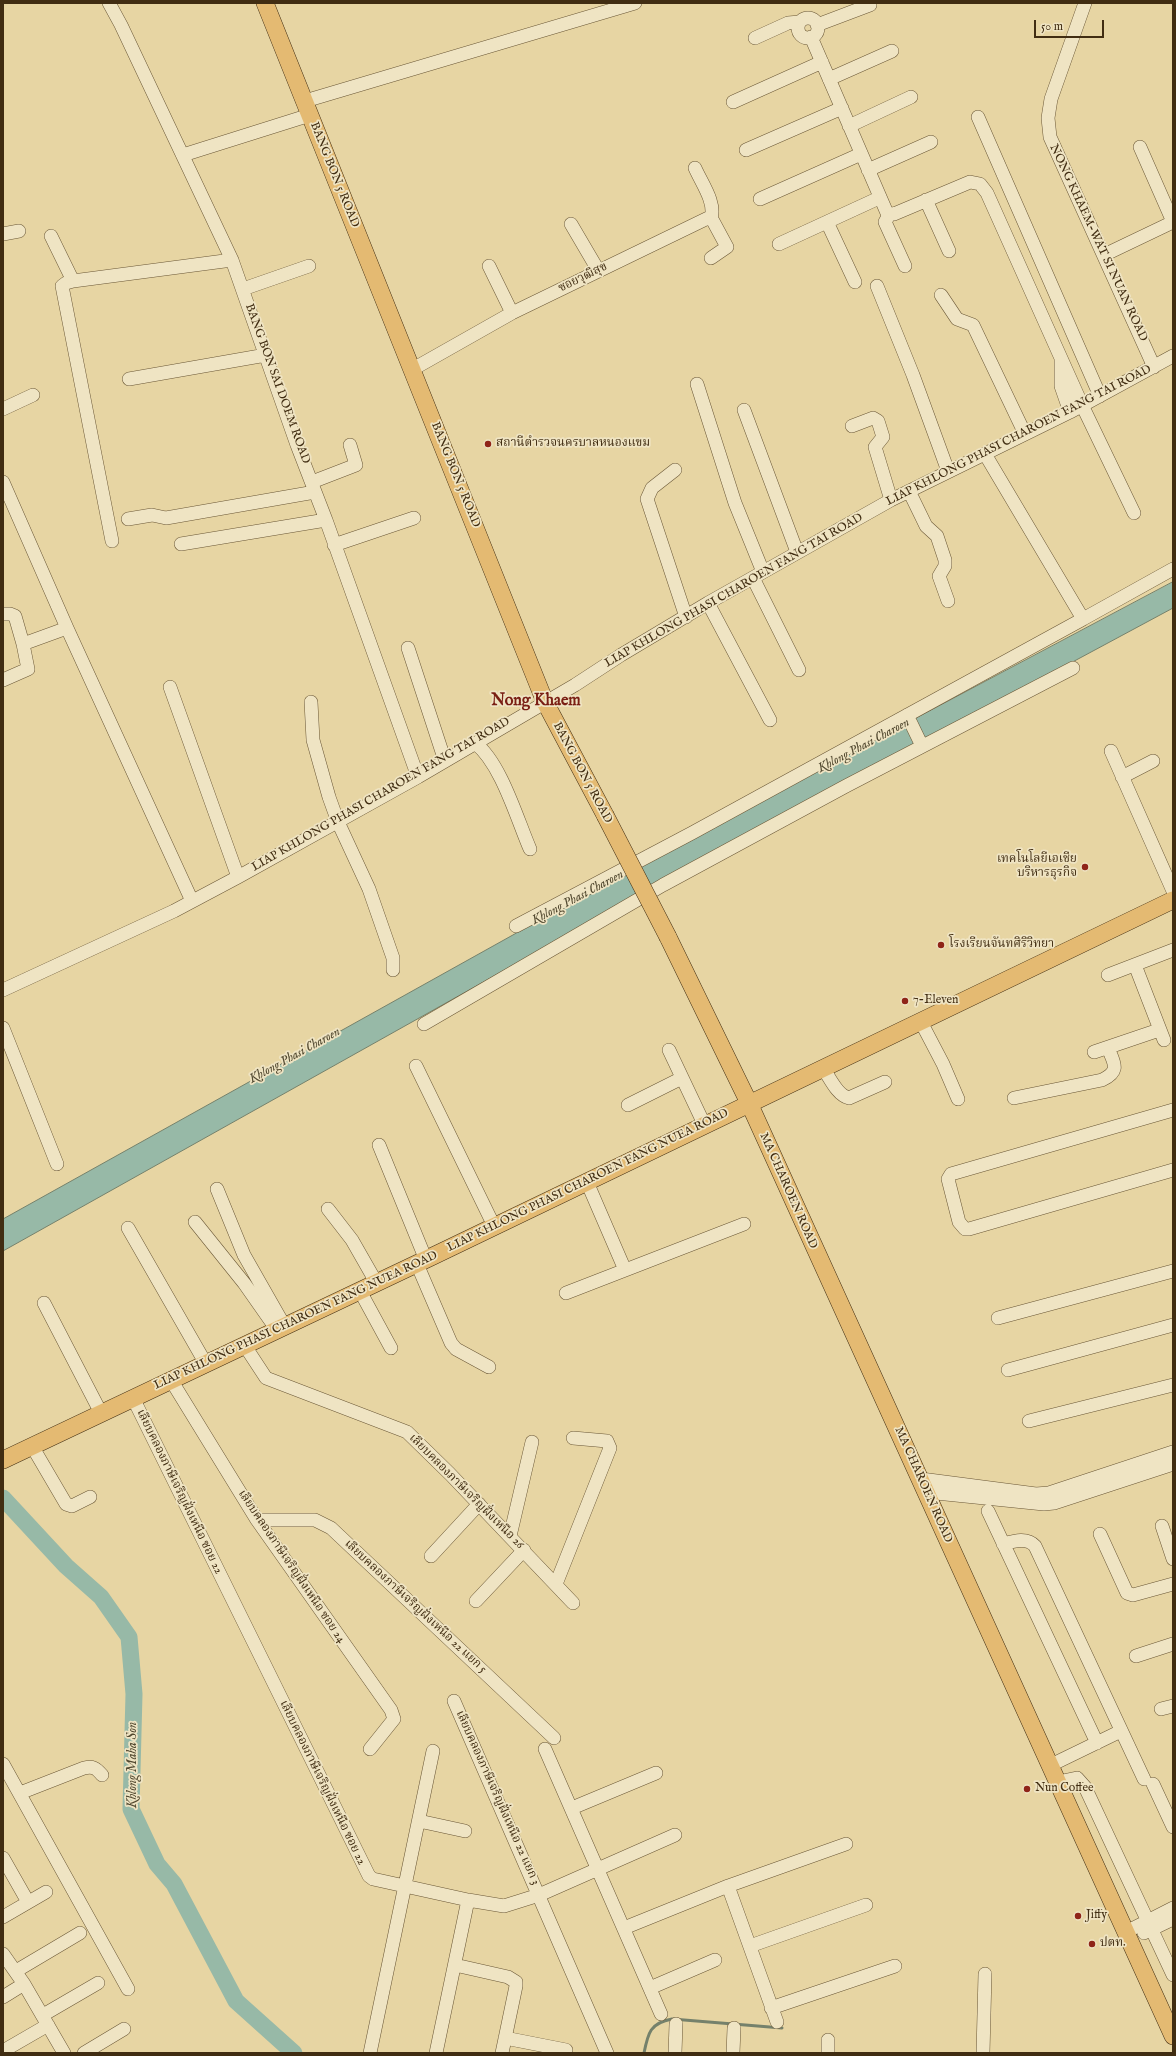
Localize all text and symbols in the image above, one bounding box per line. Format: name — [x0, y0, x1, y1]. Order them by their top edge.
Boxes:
scale bar — [1036, 12, 1106, 38]
text: 50 m — [1041, 19, 1063, 34]
street label: BANG BON 5 ROAD — [306, 120, 362, 230]
street label: NONG KHAEM-WAT SI NUAN ROAD — [1046, 142, 1150, 344]
street label: ซอยวุฒิสุข — [556, 260, 610, 296]
street label: BANG BON SAI DOEM ROAD — [241, 302, 313, 466]
street label: LIAP KHLONG PHASI CHAROEN FANG TAI ROAD — [884, 362, 1154, 510]
street label: BANG BON 5 ROAD — [427, 420, 483, 530]
place label: สถานีตำรวจนครบาลหนองแขม — [496, 437, 650, 451]
marker: สถานีตำรวจนครบาลหนองแขม — [483, 439, 493, 449]
street label: LIAP KHLONG PHASI CHAROEN FANG TAI ROAD — [602, 511, 866, 671]
district label: Nong Khaem — [491, 692, 581, 712]
street label: LIAP KHLONG PHASI CHAROEN FANG TAI ROAD — [249, 715, 513, 875]
water label: Khlong Phasi Charoen — [815, 715, 913, 777]
street label: BANG BON 5 ROAD — [549, 720, 615, 826]
place label: เทคโนโลยีเอเชีย บริหารธุรกิจ — [997, 853, 1077, 881]
marker: เทคโนโลยีเอเชีย บริหารธุรกิจ — [1080, 862, 1090, 872]
water label: Khlong Phasi Charoen — [529, 867, 627, 929]
place label: โรงเรียนจันทศิริวิทยา — [949, 938, 1054, 952]
marker: โรงเรียนจันทศิริวิทยา — [936, 940, 946, 950]
place label: 7-Eleven — [913, 994, 958, 1008]
marker: 7-Eleven — [900, 996, 910, 1006]
water label: Khlong Phasi Charoen — [247, 1024, 343, 1088]
street label: LIAP KHLONG PHASI CHAROEN FANG NUEA ROAD — [445, 1106, 731, 1256]
street label: MA CHAROEN ROAD — [756, 1131, 820, 1251]
street label: LIAP KHLONG PHASI CHAROEN FANG NUEA ROAD — [152, 1249, 440, 1393]
street label: เลียบคลองภาษีเจริญฝั่งเหนือ ซอย 22 — [133, 1407, 225, 1577]
street label: MA CHAROEN ROAD — [891, 1425, 955, 1545]
street label: เลียบคลองภาษีเจริญฝั่งเหนือ 26 — [405, 1431, 527, 1553]
street label: เลียบคลองภาษีเจริญฝั่งเหนือ ซอย 24 — [234, 1488, 348, 1646]
street label: เลียบคลองภาษีเจริญฝั่งเหนือ 22 แยก 5 — [341, 1537, 489, 1677]
street label: เลียบคลองภาษีเจริญฝั่งเหนือ ซอย 22 — [276, 1698, 368, 1868]
street label: เลียบคลองภาษีเจริญฝั่งเหนือ 22 แยก 3 — [452, 1709, 542, 1887]
water label: Khlong Maha Son — [125, 1722, 141, 1808]
place label: Nun Coffee — [1035, 1782, 1093, 1796]
marker: Nun Coffee — [1022, 1784, 1032, 1794]
place label: Jiffy — [1086, 1909, 1107, 1923]
marker: Jiffy — [1073, 1911, 1083, 1921]
place label: ปตท. — [1100, 1937, 1126, 1951]
marker: ปตท. — [1087, 1939, 1097, 1949]

